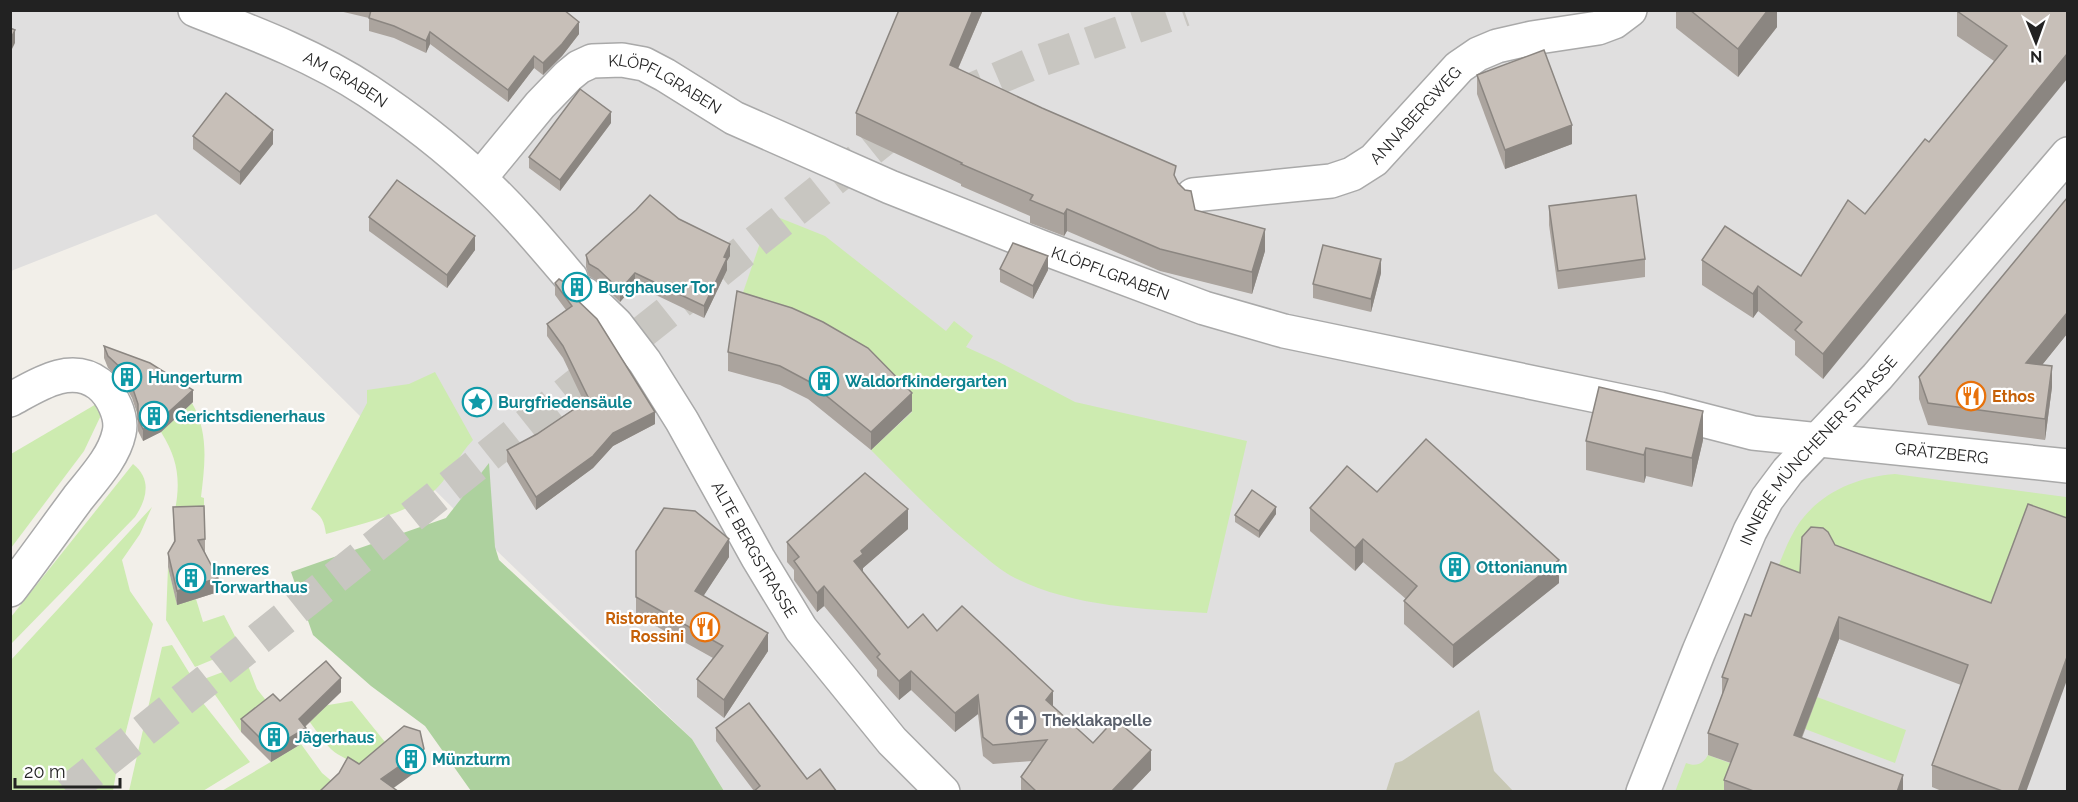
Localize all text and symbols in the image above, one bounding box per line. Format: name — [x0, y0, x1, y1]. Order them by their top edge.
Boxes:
north arrow — [2006, 12, 2066, 72]
text: N — [2030, 47, 2043, 66]
street label: AM GRABEN — [300, 48, 391, 112]
street label: KLÖPFLGRABEN — [608, 51, 725, 118]
street label: ANNABERGWEG — [1366, 62, 1465, 168]
street label: KLÖPFLGRABEN — [1048, 243, 1172, 304]
building icon: Burghauser Tor — [561, 271, 593, 303]
place label: Burghauser Tor — [598, 278, 715, 297]
street label: INNERE MÜNCHENER STRASSE — [1736, 352, 1901, 548]
building icon: Hungerturm — [111, 361, 143, 393]
building icon: Waldorfkindergarten — [808, 365, 840, 397]
place label: Hungerturm — [148, 368, 243, 387]
place label: Waldorfkindergarten — [845, 372, 1007, 391]
restaurant icon: Ethos — [1955, 380, 1987, 412]
place icon: Burgfriedensäule — [461, 386, 493, 418]
place label: Ethos — [1992, 387, 2035, 406]
place label: Burgfriedensäule — [498, 393, 632, 412]
building icon: Gerichtsdienerhaus — [138, 400, 170, 432]
place label: Gerichtsdienerhaus — [175, 407, 325, 426]
street label: GRÄTZBERG — [1894, 439, 1989, 468]
street label: ALTE BERGSTRASSE — [707, 478, 801, 621]
building icon: Ottonianum — [1439, 551, 1471, 583]
place label: Ottonianum — [1476, 558, 1567, 577]
place label: Inneres Torwarthaus — [212, 560, 308, 597]
building icon: Inneres Torwarthaus — [175, 562, 207, 594]
place label: Ristorante Rossini — [605, 609, 684, 646]
restaurant icon: Ristorante Rossini — [689, 611, 721, 643]
church icon: Theklakapelle — [1005, 704, 1037, 736]
place label: Theklakapelle — [1042, 711, 1152, 730]
building icon: Jägerhaus — [258, 721, 290, 753]
place label: Jägerhaus — [295, 728, 375, 747]
building icon: Münzturm — [395, 743, 427, 775]
place label: Münzturm — [432, 750, 510, 769]
scale bar — [15, 751, 120, 789]
text: 20 m — [24, 761, 66, 782]

